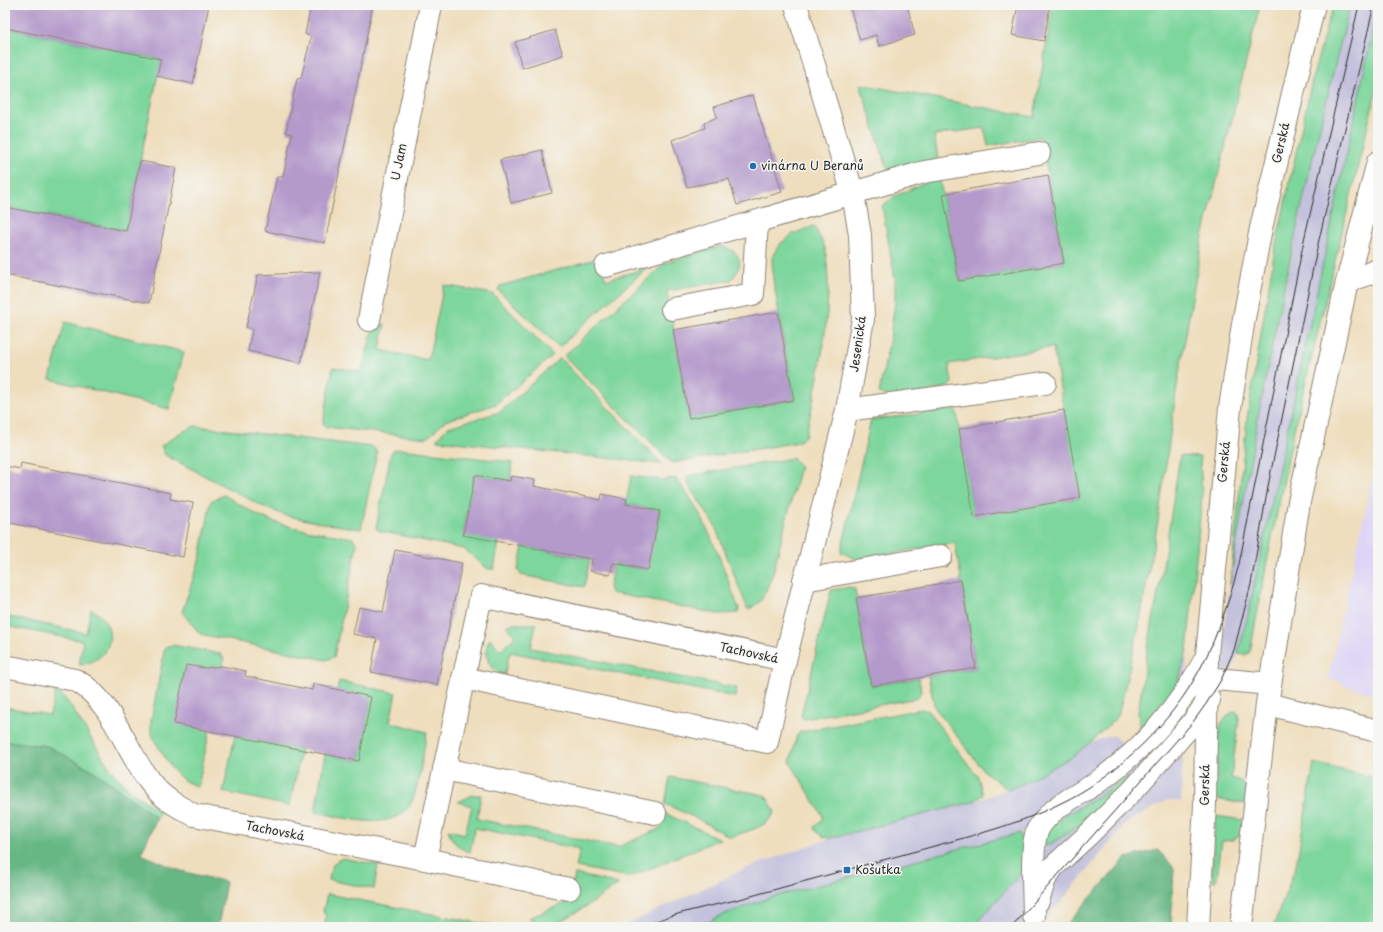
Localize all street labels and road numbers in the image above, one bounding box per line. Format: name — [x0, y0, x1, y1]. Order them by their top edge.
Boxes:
street label: Gerská — [1267, 120, 1294, 165]
street label: U Jam — [386, 141, 410, 182]
street label: Jesenická — [844, 314, 870, 373]
street label: Gerská — [1212, 440, 1234, 483]
street label: Tachovská — [718, 637, 781, 667]
street label: Gerská — [1195, 764, 1213, 806]
street label: Tachovská — [244, 815, 307, 845]

